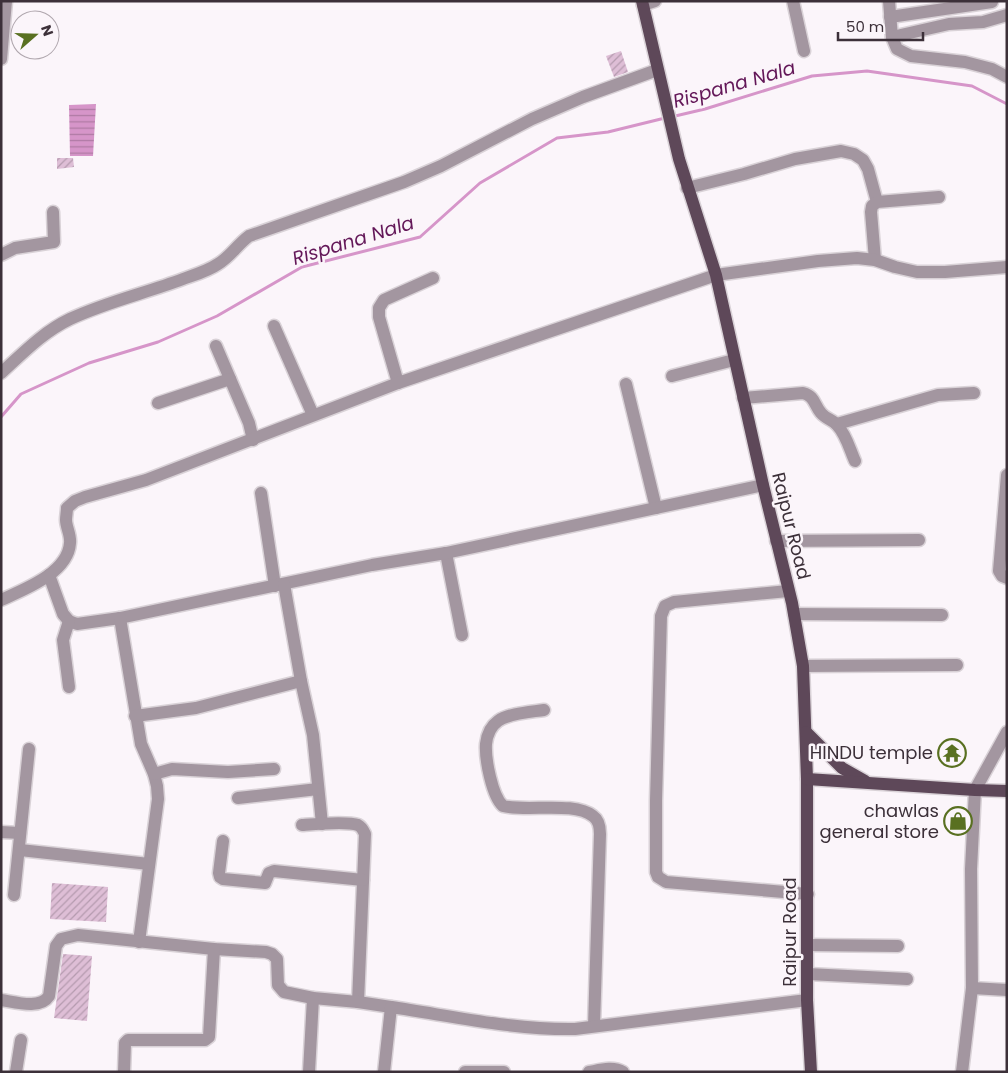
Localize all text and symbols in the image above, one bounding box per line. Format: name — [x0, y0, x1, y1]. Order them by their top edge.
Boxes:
north arrow — [10, 10, 60, 60]
scale bar — [838, 10, 923, 42]
text: 50 m — [846, 16, 884, 37]
text: N — [36, 22, 58, 39]
water label: Rispana Nala — [670, 54, 799, 115]
water label: Rispana Nala — [289, 209, 418, 272]
street label: Raipur Road — [766, 470, 817, 582]
temple icon: HINDU temple — [937, 738, 967, 768]
place label: HINDU temple — [810, 740, 933, 765]
place label: chawlas general store — [820, 798, 939, 844]
shop icon: chawlas general store — [943, 806, 973, 836]
street label: Raipur Road — [777, 877, 802, 987]

